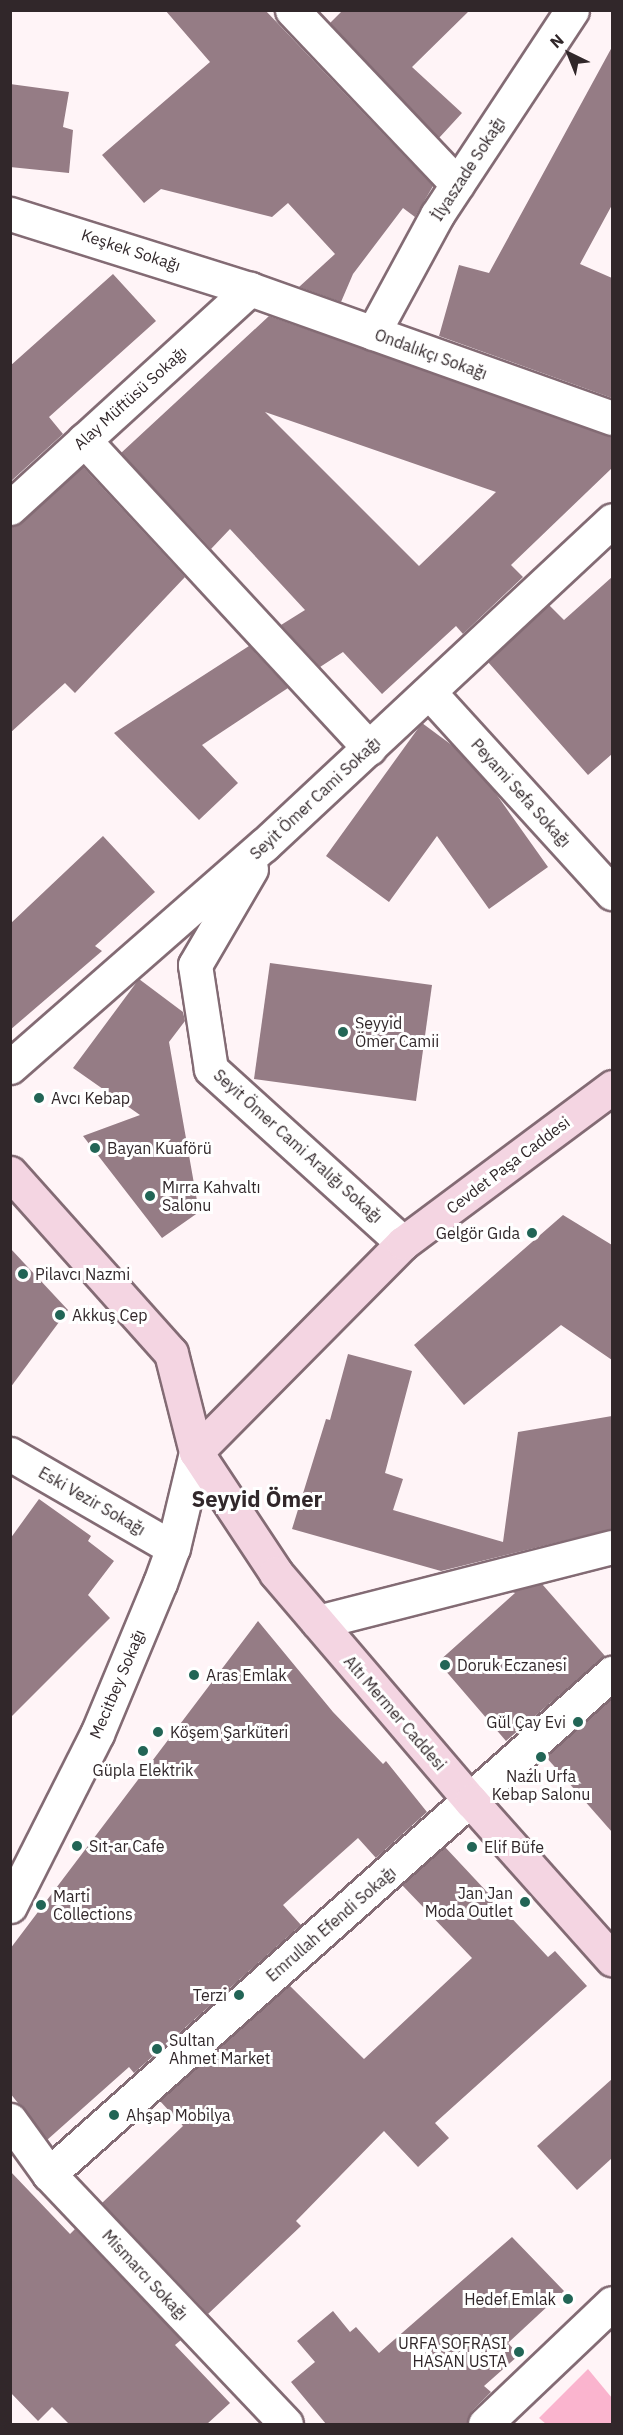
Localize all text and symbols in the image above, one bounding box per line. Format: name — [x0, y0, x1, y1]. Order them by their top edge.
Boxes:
north arrow — [539, 24, 599, 84]
text: N — [546, 30, 568, 52]
street label: İlyaszade Sokağı — [427, 113, 509, 225]
street label: Keşkek Sokağı — [79, 225, 183, 275]
street label: Ondalıkçı Sokağı — [372, 325, 490, 383]
street label: Alay Müftüsü Sokağı — [70, 342, 190, 454]
street label: Seyit Ömer Cami Sokağı — [246, 733, 384, 863]
street label: Peyami Sefa Sokağı — [467, 735, 575, 851]
place label: Seyyid Ömer Camii — [355, 1013, 439, 1051]
marker: Seyyid Ömer Camii — [336, 1025, 350, 1039]
street label: Seyit Ömer Cami Aralığı Sokağı — [210, 1065, 386, 1227]
place label: Avcı Kebap — [51, 1088, 130, 1108]
marker: Avcı Kebap — [32, 1091, 46, 1105]
street label: Cevdet Paşa Caddesi — [442, 1112, 574, 1218]
place label: Bayan Kuaförü — [107, 1138, 212, 1158]
marker: Bayan Kuaförü — [88, 1141, 102, 1155]
place label: Mırra Kahvaltı Salonu — [162, 1177, 261, 1215]
marker: Mırra Kahvaltı Salonu — [143, 1189, 157, 1203]
place label: Gelgör Gıda — [436, 1223, 520, 1243]
marker: Gelgör Gıda — [525, 1226, 539, 1240]
place label: Pilavcı Nazmi — [35, 1264, 130, 1284]
marker: Pilavcı Nazmi — [16, 1267, 30, 1281]
place label: Akkuş Cep — [72, 1305, 148, 1325]
marker: Akkuş Cep — [53, 1308, 67, 1322]
street label: Eski Vezir Sokağı — [35, 1463, 149, 1539]
district label: Seyyid Ömer — [192, 1486, 322, 1512]
street label: Meсitbey Sokağı — [85, 1626, 149, 1742]
street label: Altı Mermer Caddesi — [340, 1652, 450, 1774]
place label: Doruk Eczanesi — [457, 1655, 567, 1675]
marker: Doruk Eczanesi — [438, 1658, 452, 1672]
place label: Aras Emlak — [206, 1665, 287, 1685]
marker: Aras Emlak — [187, 1668, 201, 1682]
place label: Gül Çay Evi — [486, 1712, 566, 1732]
marker: Gül Çay Evi — [571, 1715, 585, 1729]
place label: Köşem Şarküteri — [170, 1722, 288, 1742]
marker: Köşem Şarküteri — [151, 1725, 165, 1739]
marker: Güpla Elektrik — [136, 1744, 150, 1758]
marker: Nazlı Urfa Kebap Salonu — [534, 1750, 548, 1764]
place label: Güpla Elektrik — [93, 1760, 193, 1780]
place label: Nazlı Urfa Kebap Salonu — [492, 1766, 590, 1804]
place label: Sıt-ar Cafe — [89, 1836, 165, 1856]
place label: Elif Büfe — [484, 1837, 544, 1857]
marker: Sıt-ar Cafe — [70, 1839, 84, 1853]
marker: Elif Büfe — [465, 1840, 479, 1854]
street label: Emrullah Efendi Sokağı — [262, 1863, 400, 1985]
place label: Jan Jan Moda Outlet — [425, 1883, 513, 1921]
place label: Marti Collections — [53, 1886, 133, 1924]
marker: Jan Jan Moda Outlet — [518, 1895, 532, 1909]
marker: Marti Collections — [34, 1898, 48, 1912]
place label: Terzi — [193, 1985, 227, 2005]
marker: Terzi — [232, 1988, 246, 2002]
place label: Sultan Ahmet Market — [169, 2030, 270, 2068]
marker: Sultan Ahmet Market — [150, 2042, 164, 2056]
place label: Ahşap Mobilya — [126, 2105, 230, 2125]
marker: Ahşap Mobilya — [107, 2108, 121, 2122]
street label: Mismarcı Sokağı — [98, 2226, 192, 2324]
place label: Hedef Emlak — [464, 2289, 556, 2309]
marker: Hedef Emlak — [561, 2292, 575, 2306]
place label: URFA SOFRASI HASAN USTA — [398, 2333, 507, 2371]
marker: URFA SOFRASI HASAN USTA — [512, 2345, 526, 2359]

